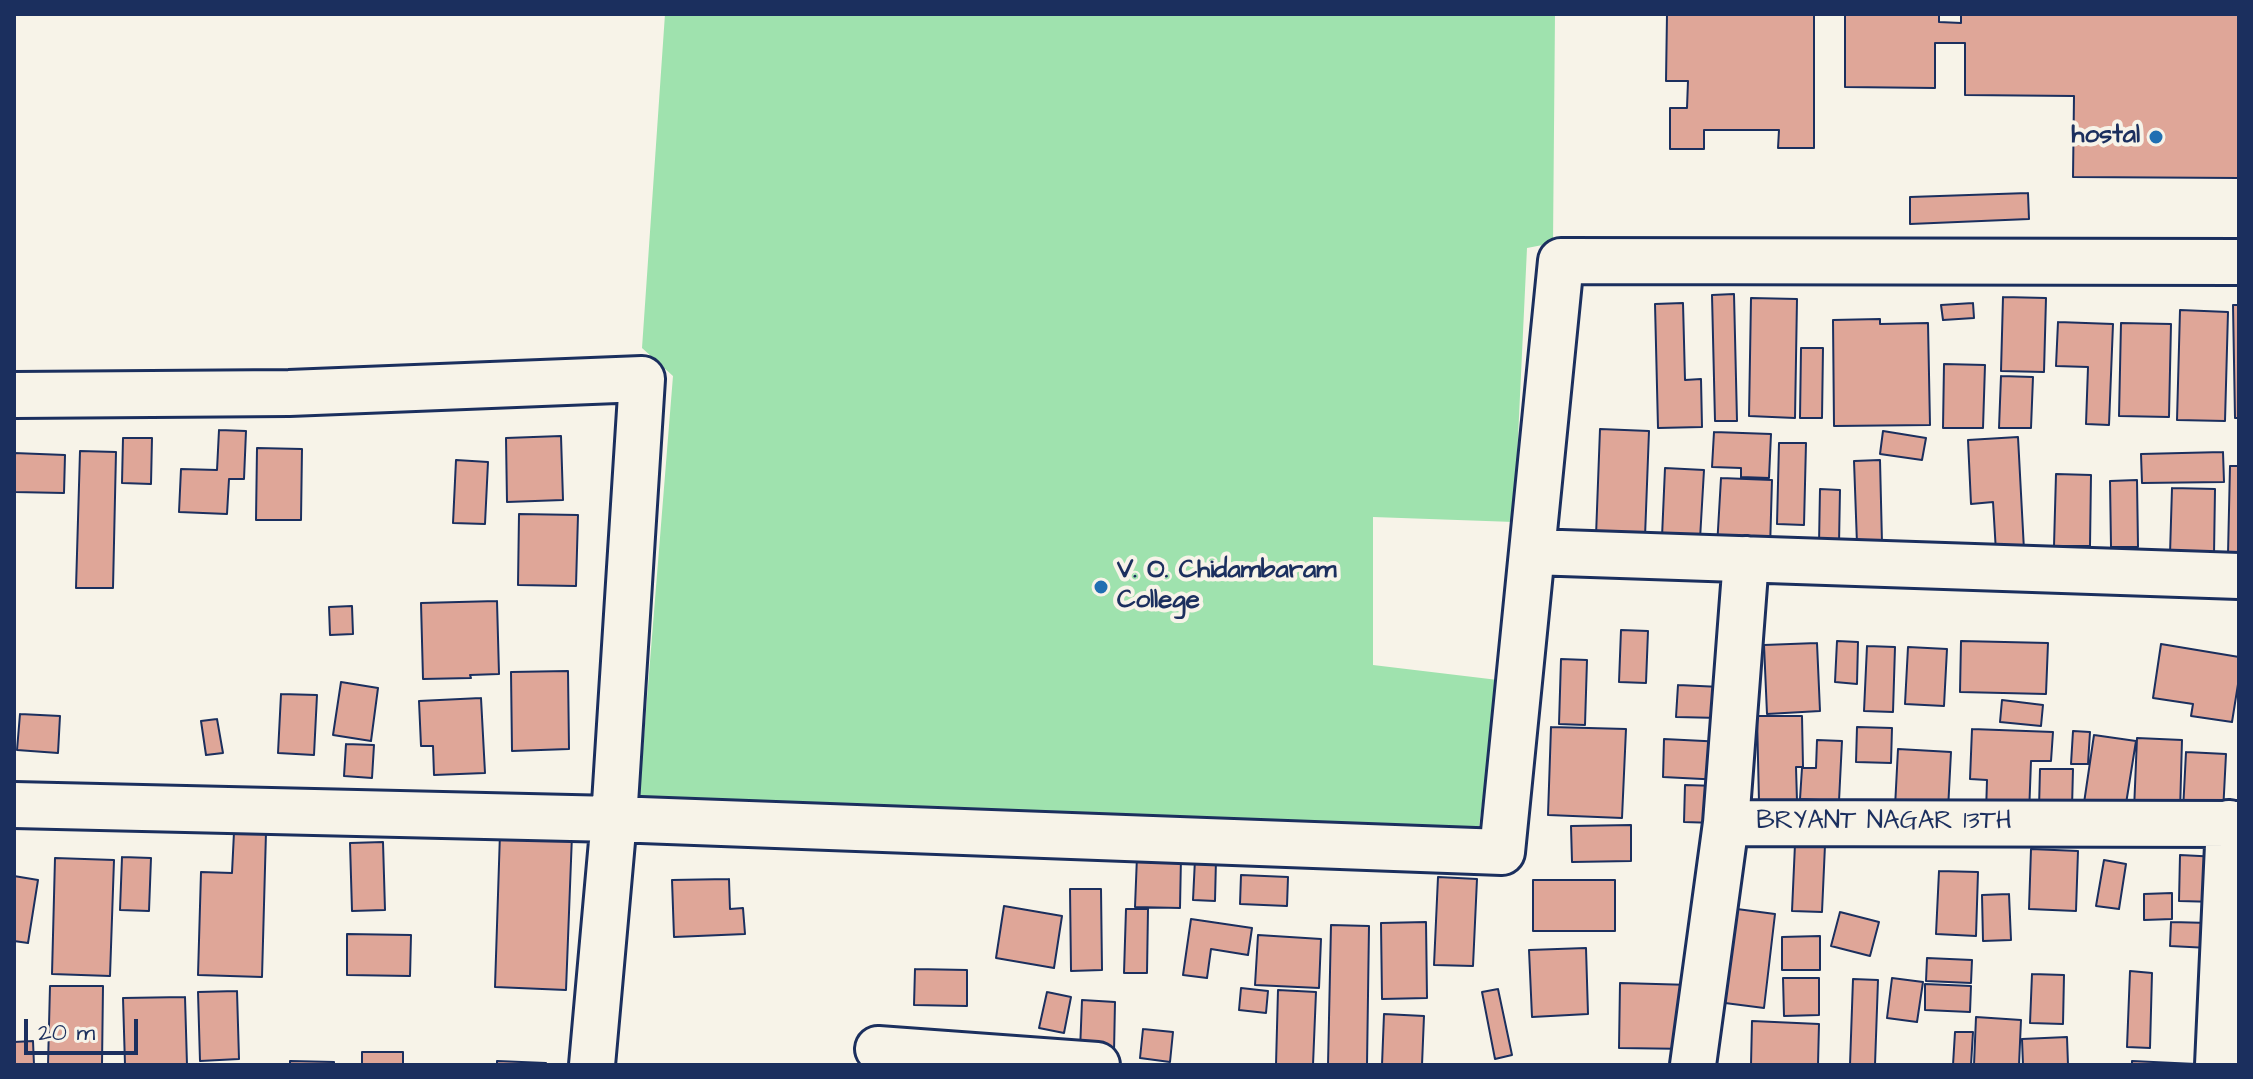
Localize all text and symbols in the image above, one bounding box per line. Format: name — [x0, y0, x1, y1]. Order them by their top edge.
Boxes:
place label: hostal — [2072, 121, 2140, 153]
marker: hostal — [2147, 128, 2165, 146]
place label: V. O. Chidambaram College — [1117, 556, 1337, 618]
marker: V. O. Chidambaram College — [1092, 578, 1110, 596]
street label: BRYANT NAGAR 13TH — [1756, 807, 2012, 839]
scale bar — [28, 1003, 142, 1053]
text: 20 m — [38, 1016, 95, 1050]

